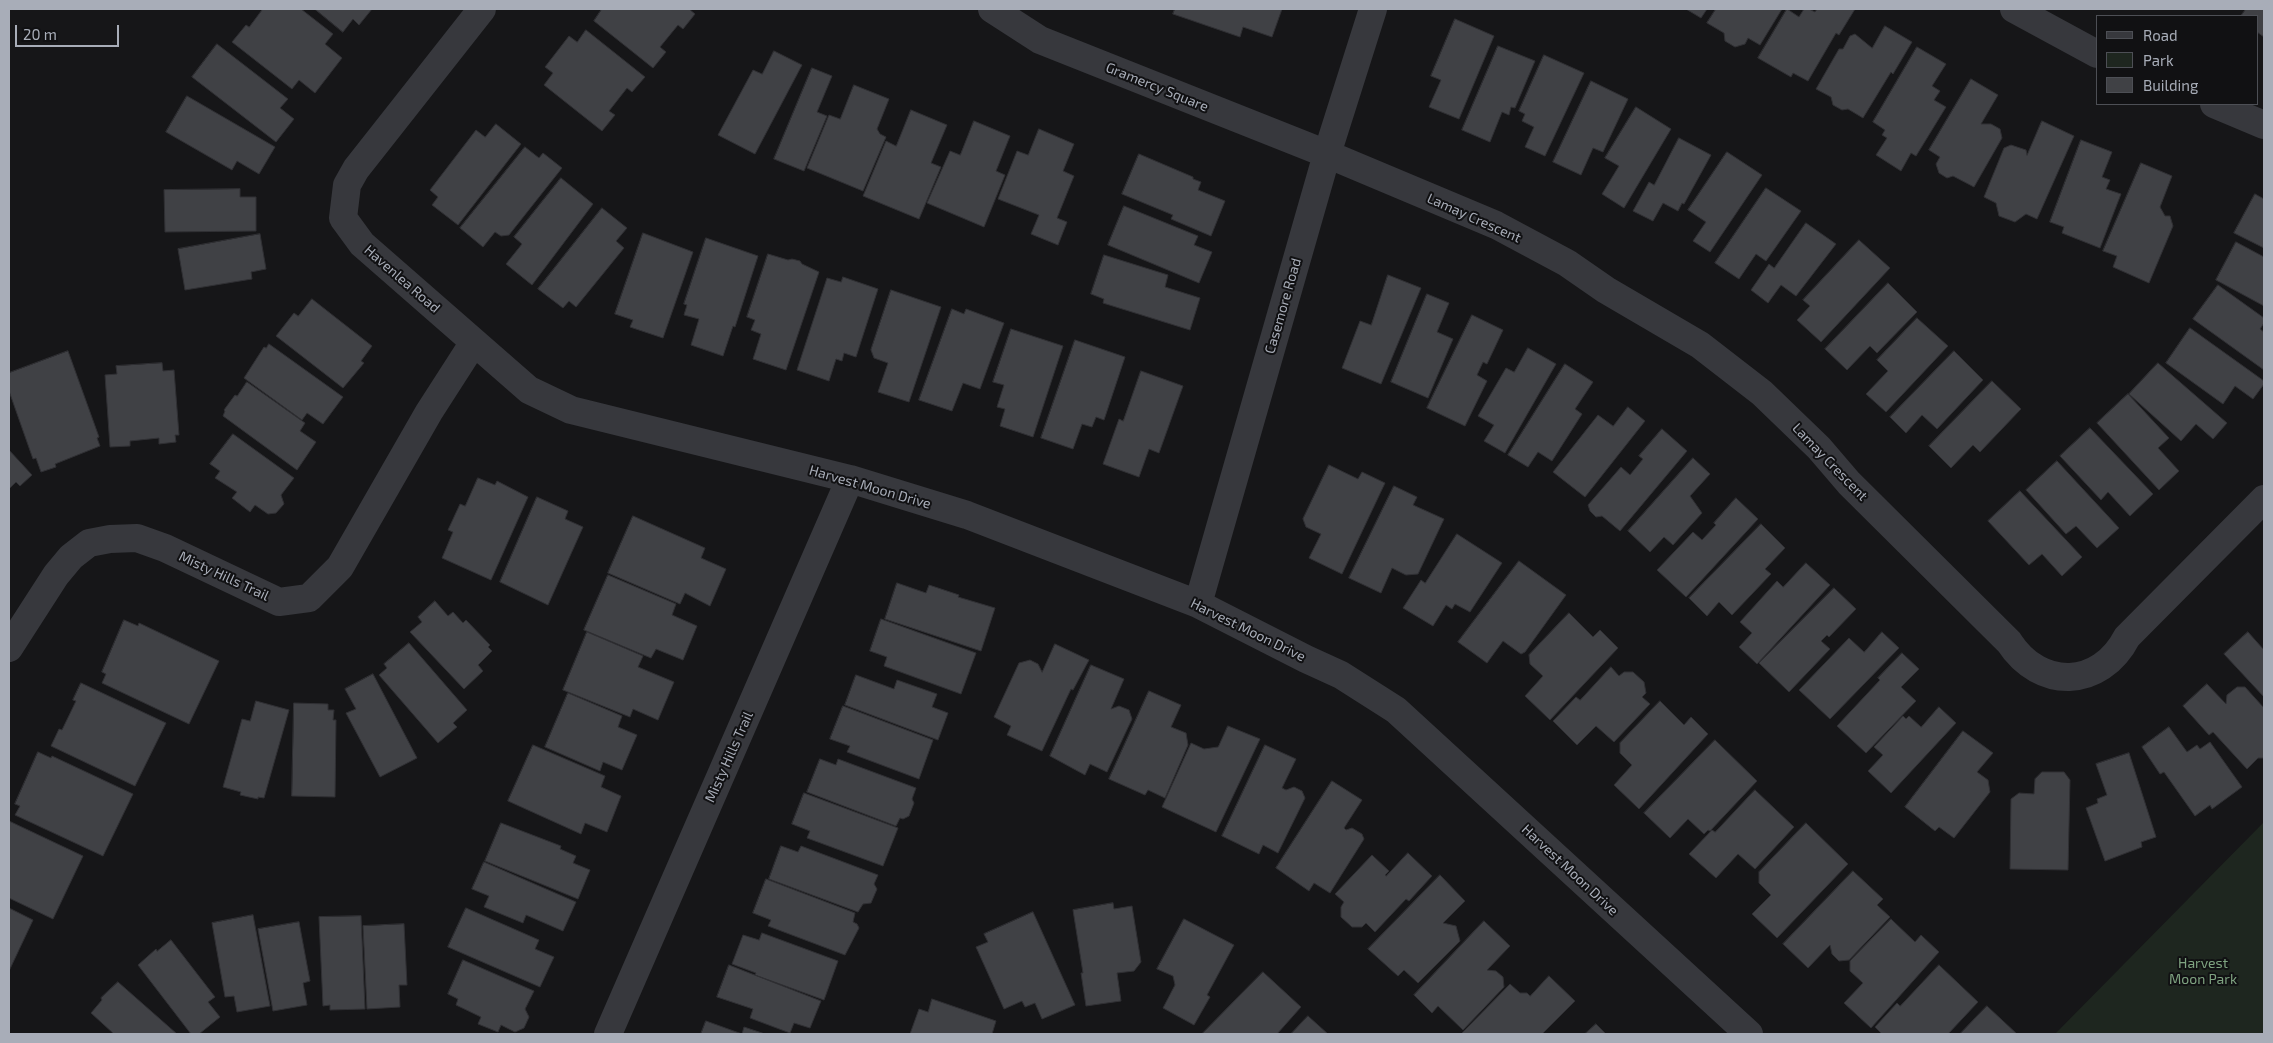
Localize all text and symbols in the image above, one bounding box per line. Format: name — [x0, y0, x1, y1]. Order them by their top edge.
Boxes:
scale bar — [18, 15, 121, 47]
legend — [2096, 15, 2258, 105]
text: 20 m — [23, 25, 57, 43]
text: Road — [2143, 26, 2178, 44]
text: Park — [2143, 51, 2174, 69]
street label: Gramercy Square — [1103, 59, 1211, 115]
text: Building — [2143, 76, 2198, 94]
street label: Lamay Crescent — [1424, 190, 1524, 246]
street label: Havenlea Road — [361, 242, 443, 316]
street label: Casemore Road — [1261, 256, 1305, 356]
street label: Lamay Crescent — [1789, 420, 1871, 504]
street label: Harvest Moon Drive — [807, 462, 933, 512]
street label: Misty Hills Trail — [176, 548, 272, 604]
street label: Harvest Moon Drive — [1188, 595, 1308, 665]
street label: Misty Hills Trail — [701, 709, 757, 805]
street label: Harvest Moon Drive — [1518, 821, 1622, 919]
park label: Harvest Moon Park — [2169, 955, 2237, 988]

